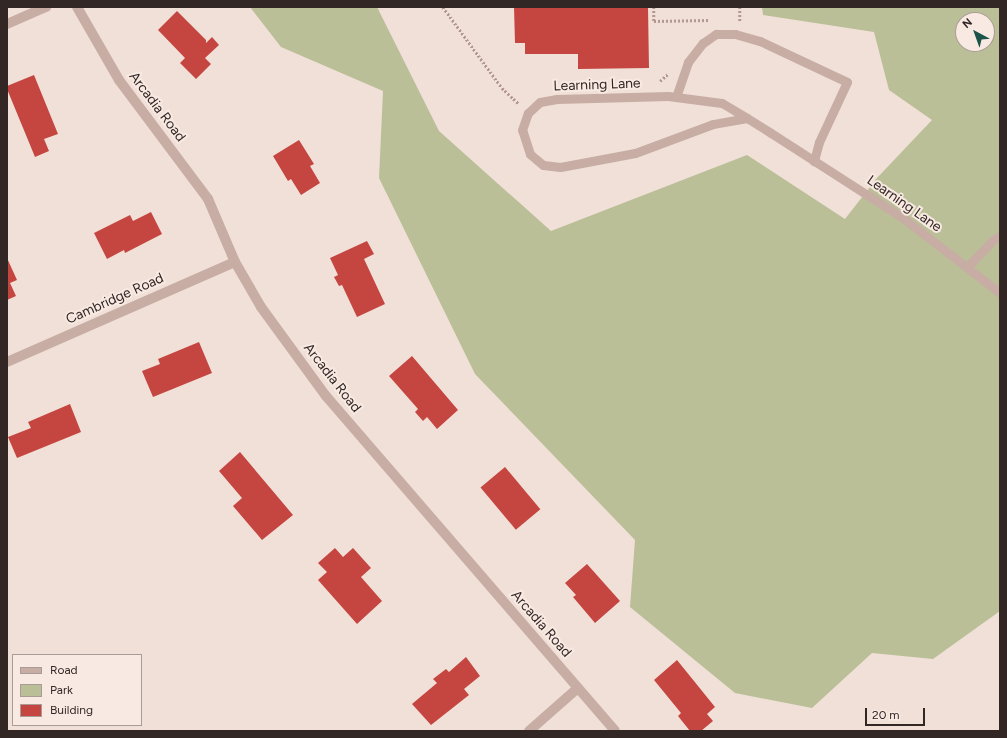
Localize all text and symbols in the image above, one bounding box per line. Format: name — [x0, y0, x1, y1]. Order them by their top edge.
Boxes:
north arrow — [955, 12, 995, 52]
text: N — [960, 16, 975, 31]
street label: Arcadia Road — [125, 69, 189, 145]
street label: Learning Lane — [553, 75, 641, 95]
street label: Learning Lane — [863, 172, 945, 236]
street label: Cambridge Road — [64, 270, 166, 328]
street label: Arcadia Road — [300, 340, 364, 416]
street label: Arcadia Road — [507, 587, 575, 661]
legend — [12, 654, 142, 726]
text: Road — [50, 663, 78, 677]
text: Park — [50, 683, 73, 697]
scale bar — [867, 700, 927, 726]
text: Building — [50, 703, 93, 717]
text: 20 m — [872, 708, 900, 722]

